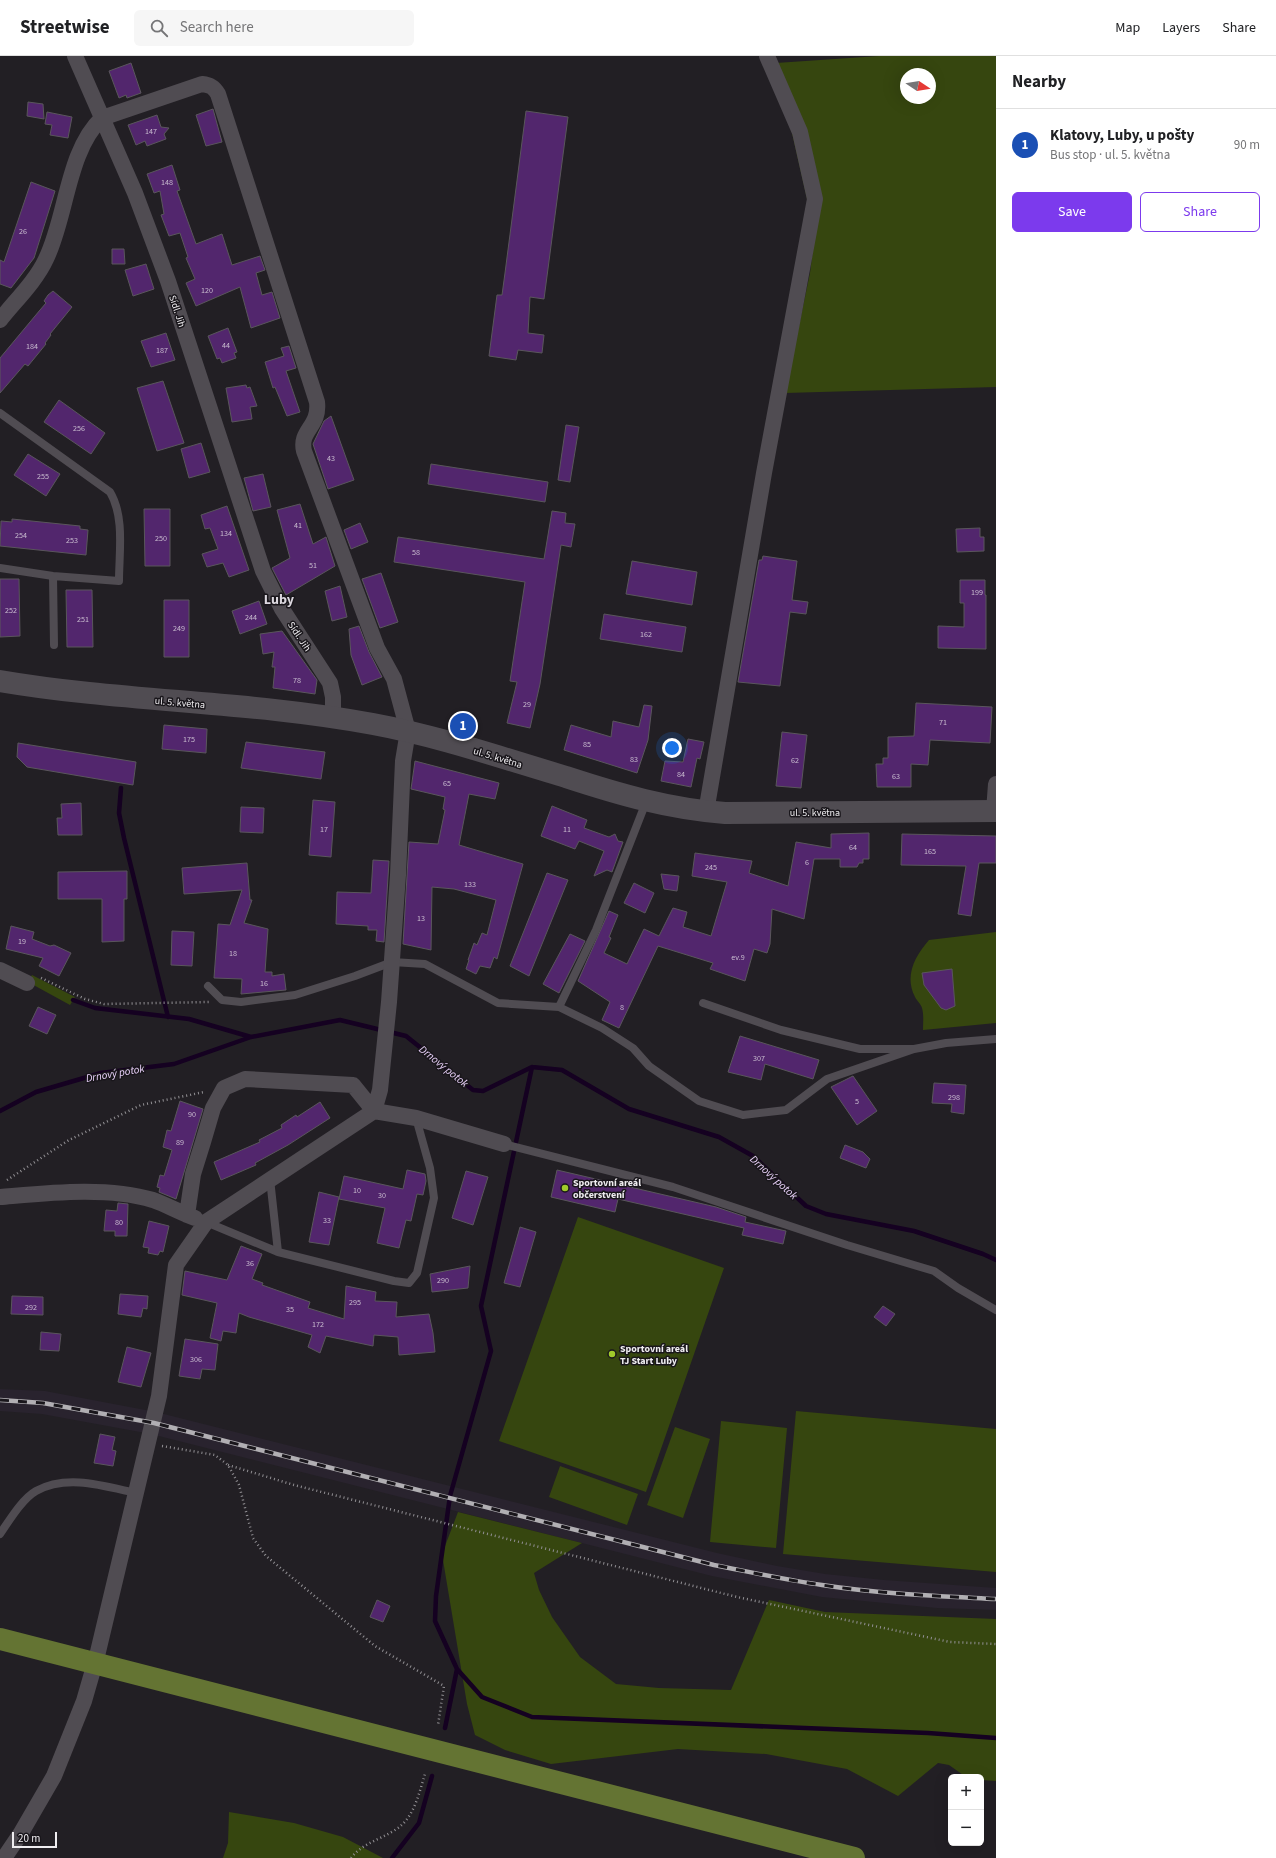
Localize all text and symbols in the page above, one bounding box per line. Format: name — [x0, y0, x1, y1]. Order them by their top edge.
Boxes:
search box — [134, 10, 414, 46]
text: Streetwise — [20, 14, 110, 41]
icon: search — [148, 17, 170, 39]
text: Search here — [180, 17, 254, 38]
text: Map — [1115, 18, 1140, 38]
text: Layers — [1162, 18, 1200, 38]
text: Share — [1222, 18, 1256, 38]
north arrow — [900, 68, 936, 104]
text: Nearby — [1012, 70, 1066, 94]
text: Klatovy, Luby, u pošty — [1050, 125, 1194, 146]
house number: 147 — [145, 126, 157, 137]
text: 1 — [1022, 136, 1028, 154]
text: 90 m — [1234, 136, 1260, 154]
text: Bus stop · ul. 5. května — [1050, 146, 1170, 164]
house number: 148 — [161, 177, 173, 188]
button: Save — [1012, 192, 1132, 232]
button: Share — [1140, 192, 1260, 232]
house number: 26 — [19, 226, 27, 237]
house number: 120 — [201, 285, 213, 296]
street label: Sídl. Jih — [165, 293, 189, 329]
house number: 44 — [222, 340, 230, 351]
house number: 184 — [26, 341, 38, 352]
house number: 187 — [156, 345, 168, 356]
house number: 256 — [73, 423, 85, 434]
house number: 43 — [327, 453, 335, 464]
house number: 255 — [37, 471, 49, 482]
house number: 41 — [294, 520, 302, 531]
house number: 134 — [220, 528, 232, 539]
house number: 254 — [15, 530, 27, 541]
house number: 250 — [155, 533, 167, 544]
house number: 253 — [66, 535, 78, 546]
house number: 58 — [412, 547, 420, 558]
house number: 51 — [309, 560, 317, 571]
house number: 199 — [971, 587, 983, 598]
district label: Luby — [264, 590, 295, 610]
house number: 252 — [5, 605, 17, 616]
house number: 244 — [245, 612, 257, 623]
house number: 251 — [77, 614, 89, 625]
street label: Sídl. Jih — [284, 619, 314, 654]
house number: 249 — [173, 623, 185, 634]
house number: 162 — [640, 629, 652, 640]
house number: 78 — [293, 675, 301, 686]
street label: ul. 5. května — [154, 694, 206, 712]
house number: 29 — [523, 699, 531, 710]
pin: 1 — [450, 711, 476, 741]
house number: 71 — [939, 717, 947, 728]
house number: 175 — [183, 734, 195, 745]
your location — [662, 738, 682, 758]
house number: 85 — [583, 739, 591, 750]
street label: ul. 5. května — [472, 744, 524, 772]
house number: 83 — [630, 754, 638, 765]
house number: 62 — [791, 755, 799, 766]
house number: 84 — [677, 769, 685, 780]
house number: 63 — [892, 771, 900, 782]
house number: 65 — [443, 778, 451, 789]
street label: ul. 5. května — [790, 806, 840, 820]
house number: 17 — [320, 824, 328, 835]
house number: 11 — [563, 824, 571, 835]
house number: 64 — [849, 842, 857, 853]
house number: 165 — [924, 846, 936, 857]
house number: 6 — [805, 857, 809, 868]
house number: 245 — [705, 862, 717, 873]
house number: 133 — [464, 879, 476, 890]
house number: 13 — [417, 913, 425, 924]
house number: 19 — [18, 936, 26, 947]
house number: 18 — [229, 948, 237, 959]
house number: ev.9 — [731, 952, 745, 963]
house number: 16 — [260, 978, 268, 989]
house number: 8 — [620, 1002, 624, 1013]
water label: Drnový potok — [416, 1042, 472, 1091]
house number: 307 — [753, 1053, 765, 1064]
water label: Drnový potok — [84, 1061, 146, 1086]
house number: 298 — [948, 1092, 960, 1103]
house number: 5 — [855, 1096, 859, 1107]
house number: 90 — [188, 1109, 196, 1120]
house number: 89 — [176, 1137, 184, 1148]
water label: Drnový potok — [747, 1152, 801, 1203]
place label: Sportovní areál občerstvení — [573, 1176, 641, 1202]
marker: Sportovní areál občerstvení — [560, 1183, 570, 1193]
house number: 10 — [353, 1185, 361, 1196]
house number: 30 — [378, 1190, 386, 1201]
house number: 33 — [323, 1215, 331, 1226]
house number: 80 — [115, 1217, 123, 1228]
house number: 36 — [246, 1258, 254, 1269]
house number: 290 — [437, 1275, 449, 1286]
house number: 295 — [349, 1297, 361, 1308]
house number: 292 — [25, 1302, 37, 1313]
house number: 35 — [286, 1304, 294, 1315]
house number: 172 — [312, 1319, 324, 1330]
place label: Sportovní areál TJ Start Luby — [620, 1342, 688, 1368]
marker: Sportovní areál TJ Start Luby — [607, 1349, 617, 1359]
house number: 306 — [190, 1354, 202, 1365]
map controls — [948, 1774, 984, 1846]
button: + — [948, 1774, 984, 1810]
button: − — [948, 1810, 984, 1846]
scale bar — [12, 1830, 57, 1849]
text: 20 m — [18, 1831, 40, 1846]

